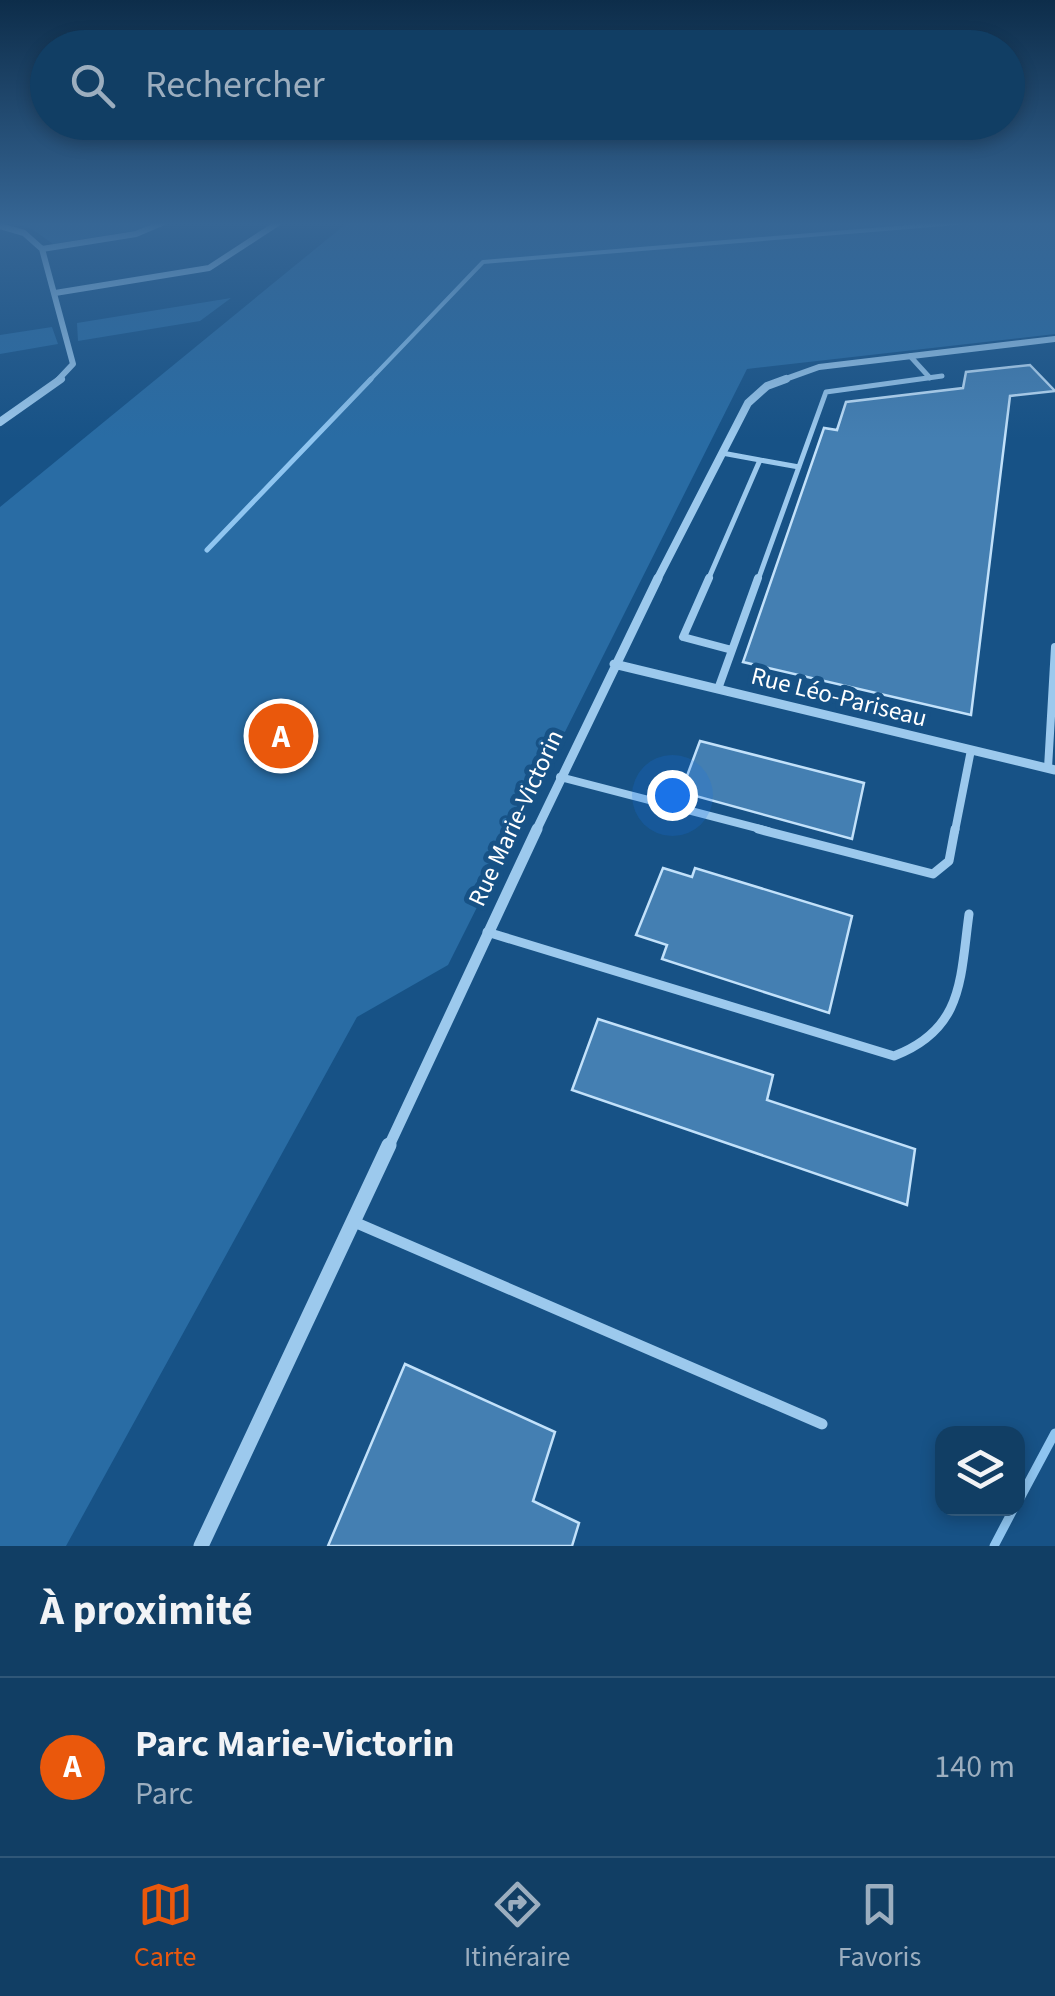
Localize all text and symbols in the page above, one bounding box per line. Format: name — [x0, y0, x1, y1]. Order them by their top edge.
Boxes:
search box — [30, 30, 1025, 140]
icon: search — [65, 58, 120, 113]
text: Rechercher — [145, 58, 325, 112]
street label: Rue Léo-Pariseau — [747, 658, 931, 736]
pin: A — [248, 698, 314, 774]
street label: Rue Marie-Victorin — [459, 724, 573, 912]
your location — [647, 770, 698, 821]
map controls — [935, 1426, 1025, 1516]
button: layers — [935, 1426, 1025, 1516]
text: À proximité — [40, 1581, 253, 1641]
text: Parc Marie-Victorin — [135, 1717, 454, 1771]
text: A — [63, 1744, 82, 1790]
text: 140 m — [934, 1744, 1015, 1790]
text: Parc — [135, 1771, 193, 1817]
tab: Carte — [134, 1877, 197, 1977]
tab: Itinéraire — [464, 1877, 570, 1977]
tab: Favoris — [838, 1877, 921, 1977]

